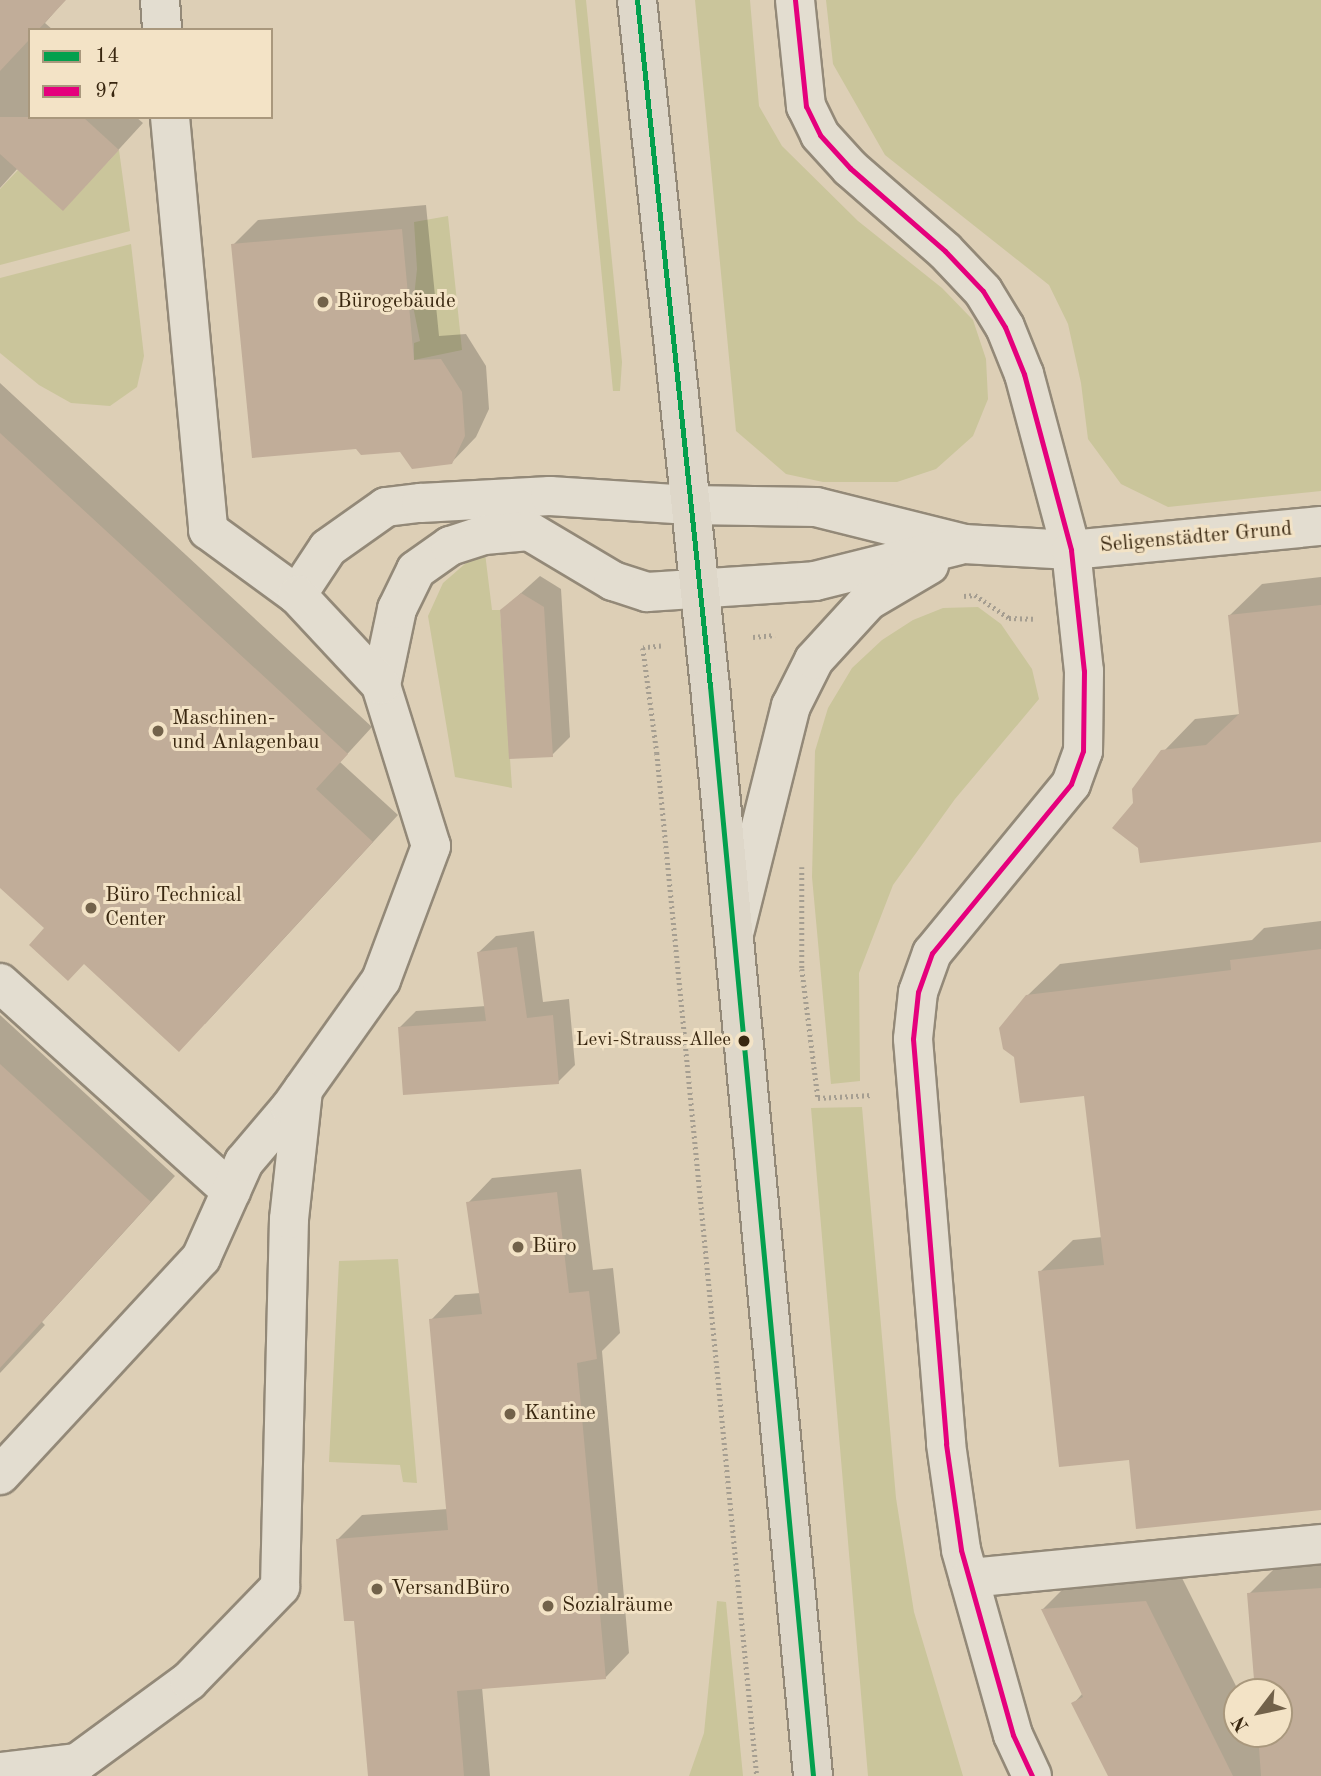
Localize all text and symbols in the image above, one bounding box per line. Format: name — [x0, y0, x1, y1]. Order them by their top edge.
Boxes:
legend — [28, 28, 273, 119]
text: 14 — [95, 46, 119, 67]
text: 97 — [95, 81, 119, 102]
place label: Bürogebäude — [337, 289, 456, 315]
marker: Bürogebäude — [315, 294, 331, 310]
street label: Seligenstädter Grund — [1099, 517, 1293, 559]
place label: Maschinen- und Anlagenbau — [172, 706, 320, 756]
marker: Maschinen- und Anlagenbau — [150, 723, 166, 739]
place label: Büro Technical Center — [105, 883, 242, 933]
marker: Büro Technical Center — [83, 900, 99, 916]
place label: Levi-Strauss-Allee — [576, 1030, 731, 1052]
marker: Levi-Strauss-Allee — [737, 1034, 751, 1048]
place label: Büro — [532, 1234, 577, 1260]
marker: Büro — [510, 1239, 526, 1255]
place label: Kantine — [524, 1401, 596, 1427]
marker: Kantine — [502, 1406, 518, 1422]
place label: VersandBüro — [391, 1576, 510, 1602]
marker: VersandBüro — [369, 1581, 385, 1597]
place label: Sozialräume — [562, 1593, 673, 1619]
marker: Sozialräume — [540, 1598, 556, 1614]
north arrow — [1223, 1678, 1293, 1748]
text: N — [1230, 1712, 1253, 1735]

